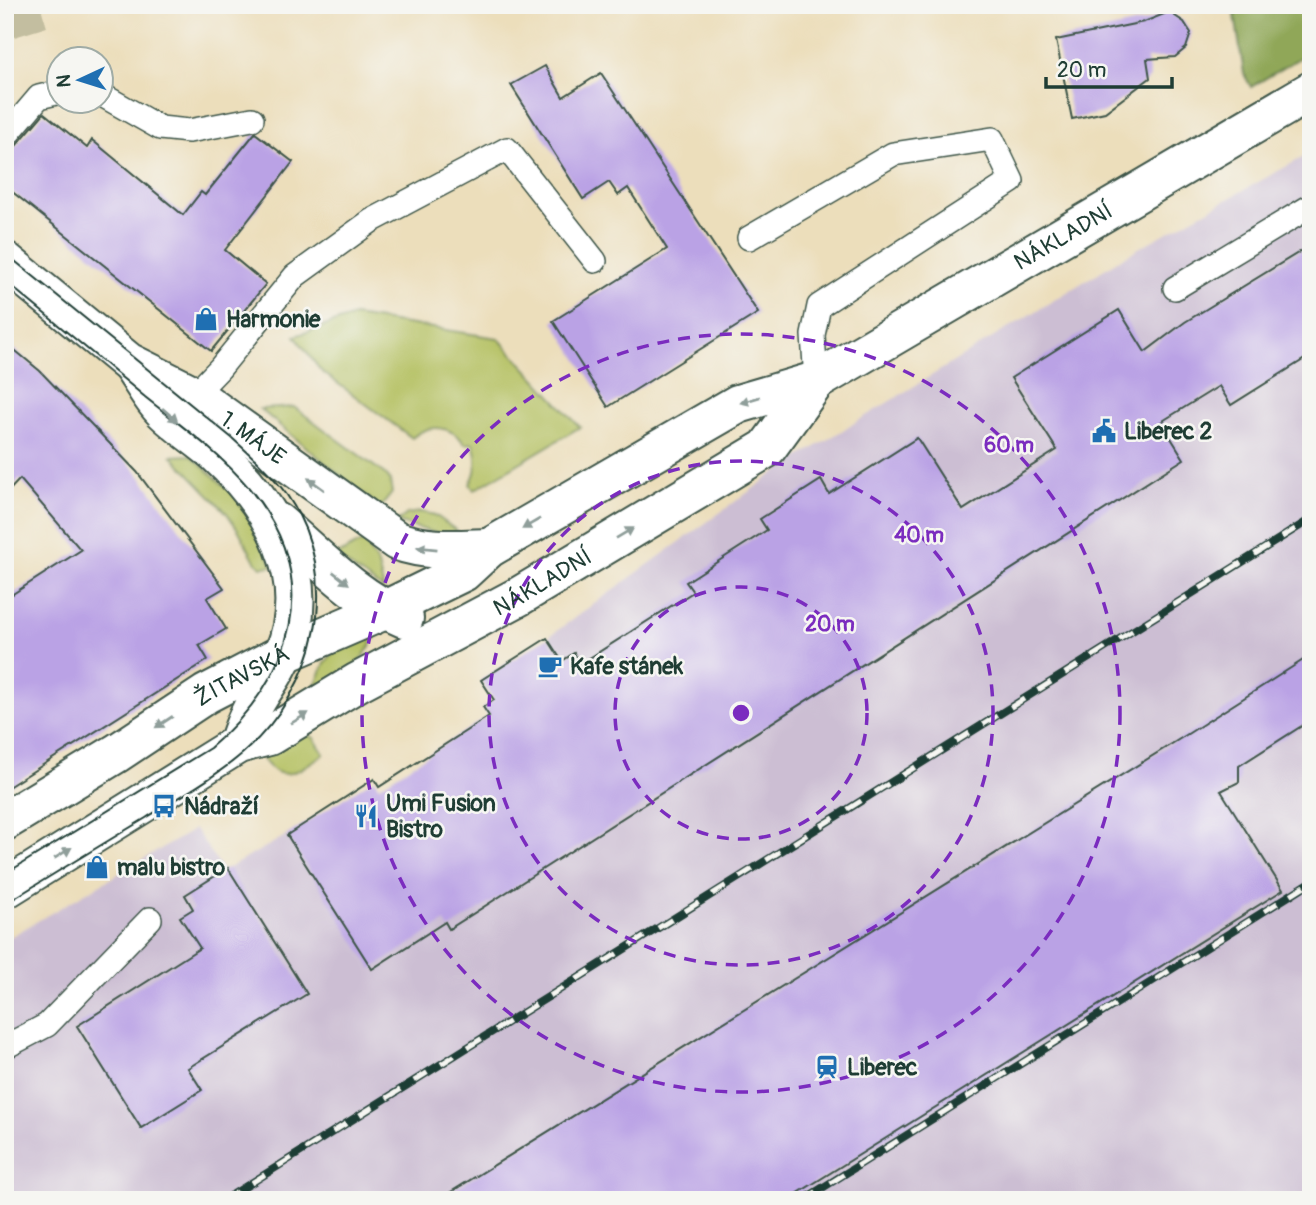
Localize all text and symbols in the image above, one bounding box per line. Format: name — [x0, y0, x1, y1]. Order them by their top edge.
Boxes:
north arrow — [46, 46, 116, 116]
scale bar — [1046, 46, 1172, 90]
text: 20 m — [1057, 57, 1106, 84]
text: N — [52, 74, 76, 88]
street label: NÁKLADNÍ — [1009, 196, 1118, 277]
shop icon: Harmonie — [192, 305, 220, 333]
place label: Harmonie — [226, 305, 321, 334]
one-way arrow — [740, 396, 761, 406]
street label: 1. MÁJE — [214, 405, 292, 471]
one-way arrow — [161, 408, 179, 423]
public building icon: Liberec 2 — [1090, 417, 1118, 445]
place label: Liberec 2 — [1124, 417, 1212, 446]
text: 60 m — [984, 432, 1034, 459]
one-way arrow — [307, 477, 325, 491]
one-way arrow — [521, 517, 541, 529]
text: 40 m — [894, 522, 944, 549]
one-way arrow — [615, 526, 634, 539]
street label: NÁKLADNÍ — [488, 542, 597, 623]
one-way arrow — [416, 543, 438, 554]
one-way arrow — [331, 570, 349, 585]
text: 20 m — [805, 611, 855, 638]
street label: ŽITAVSKÁ — [189, 639, 294, 713]
cafe icon: Kafe stánek — [536, 652, 564, 680]
place label: Kafe stánek — [570, 652, 684, 681]
centre of rings — [729, 701, 753, 725]
one-way arrow — [291, 711, 310, 724]
one-way arrow — [155, 715, 173, 729]
place label: Umi Fusion Bistro — [386, 789, 496, 844]
bus stop icon: Nádraží — [150, 792, 178, 820]
place label: Nádraží — [184, 792, 259, 821]
restaurant icon: Umi Fusion Bistro — [352, 802, 380, 830]
one-way arrow — [54, 847, 73, 860]
shop icon: malu bistro — [83, 853, 111, 881]
place label: malu bistro — [117, 853, 226, 882]
station icon: Liberec — [813, 1053, 841, 1081]
place label: Liberec — [847, 1053, 918, 1082]

